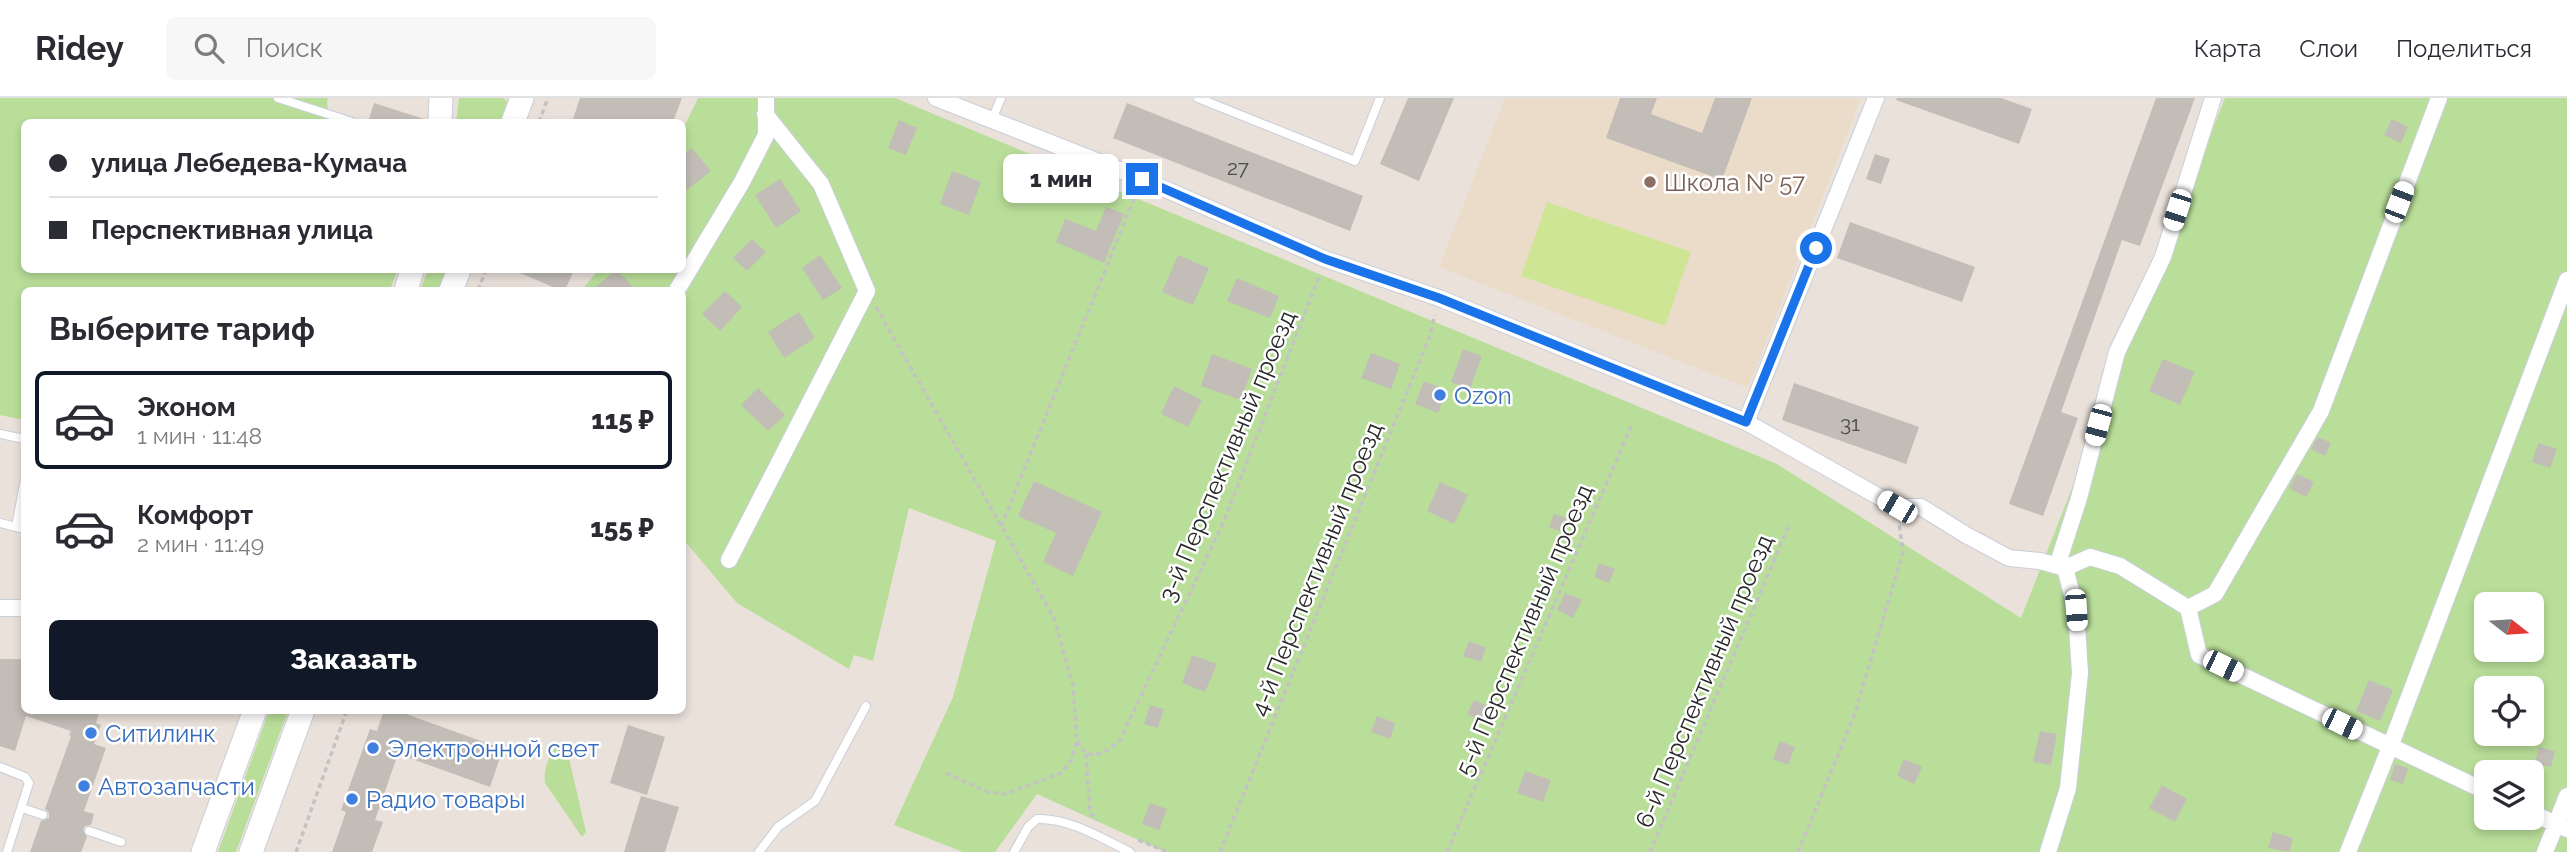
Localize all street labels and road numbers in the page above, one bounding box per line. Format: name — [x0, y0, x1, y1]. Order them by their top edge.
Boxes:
street label: 3-й Перспективный проезд — [1152, 306, 1302, 606]
street label: 4-й Перспективный проезд — [1244, 418, 1388, 720]
street label: 5-й Перспективный проезд — [1449, 480, 1599, 780]
street label: 6-й Перспективный проезд — [1629, 530, 1779, 832]

